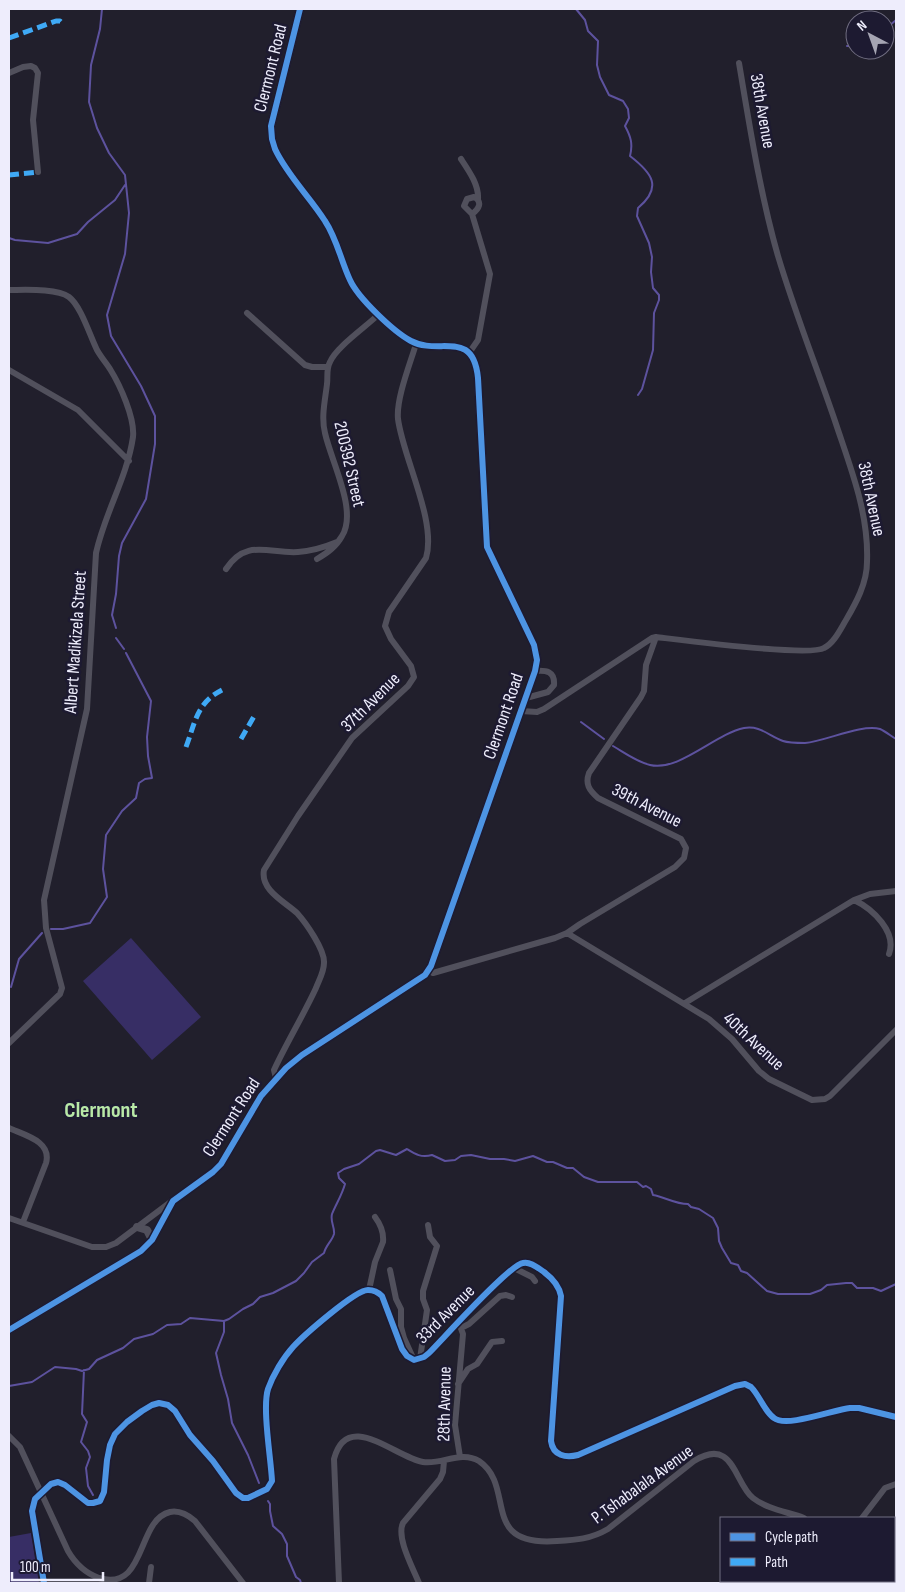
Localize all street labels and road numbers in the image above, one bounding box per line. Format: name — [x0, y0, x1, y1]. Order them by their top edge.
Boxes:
street label: Clermont Road — [249, 22, 292, 114]
street label: 38th Avenue — [746, 72, 779, 150]
street label: 200392 Street — [329, 419, 370, 509]
street label: 38th Avenue — [853, 460, 890, 538]
street label: Albert Madikizela Street — [60, 569, 91, 715]
street label: 37th Avenue — [336, 668, 404, 736]
street label: Clermont Road — [479, 670, 528, 762]
street label: 39th Avenue — [608, 779, 685, 832]
street label: 40th Avenue — [719, 1008, 788, 1075]
street label: Clermont Road — [198, 1074, 265, 1161]
street label: 33rd Avenue — [412, 1281, 479, 1348]
street label: 28th Avenue — [433, 1366, 456, 1442]
street label: P. Tshabalala Avenue — [587, 1440, 697, 1528]

